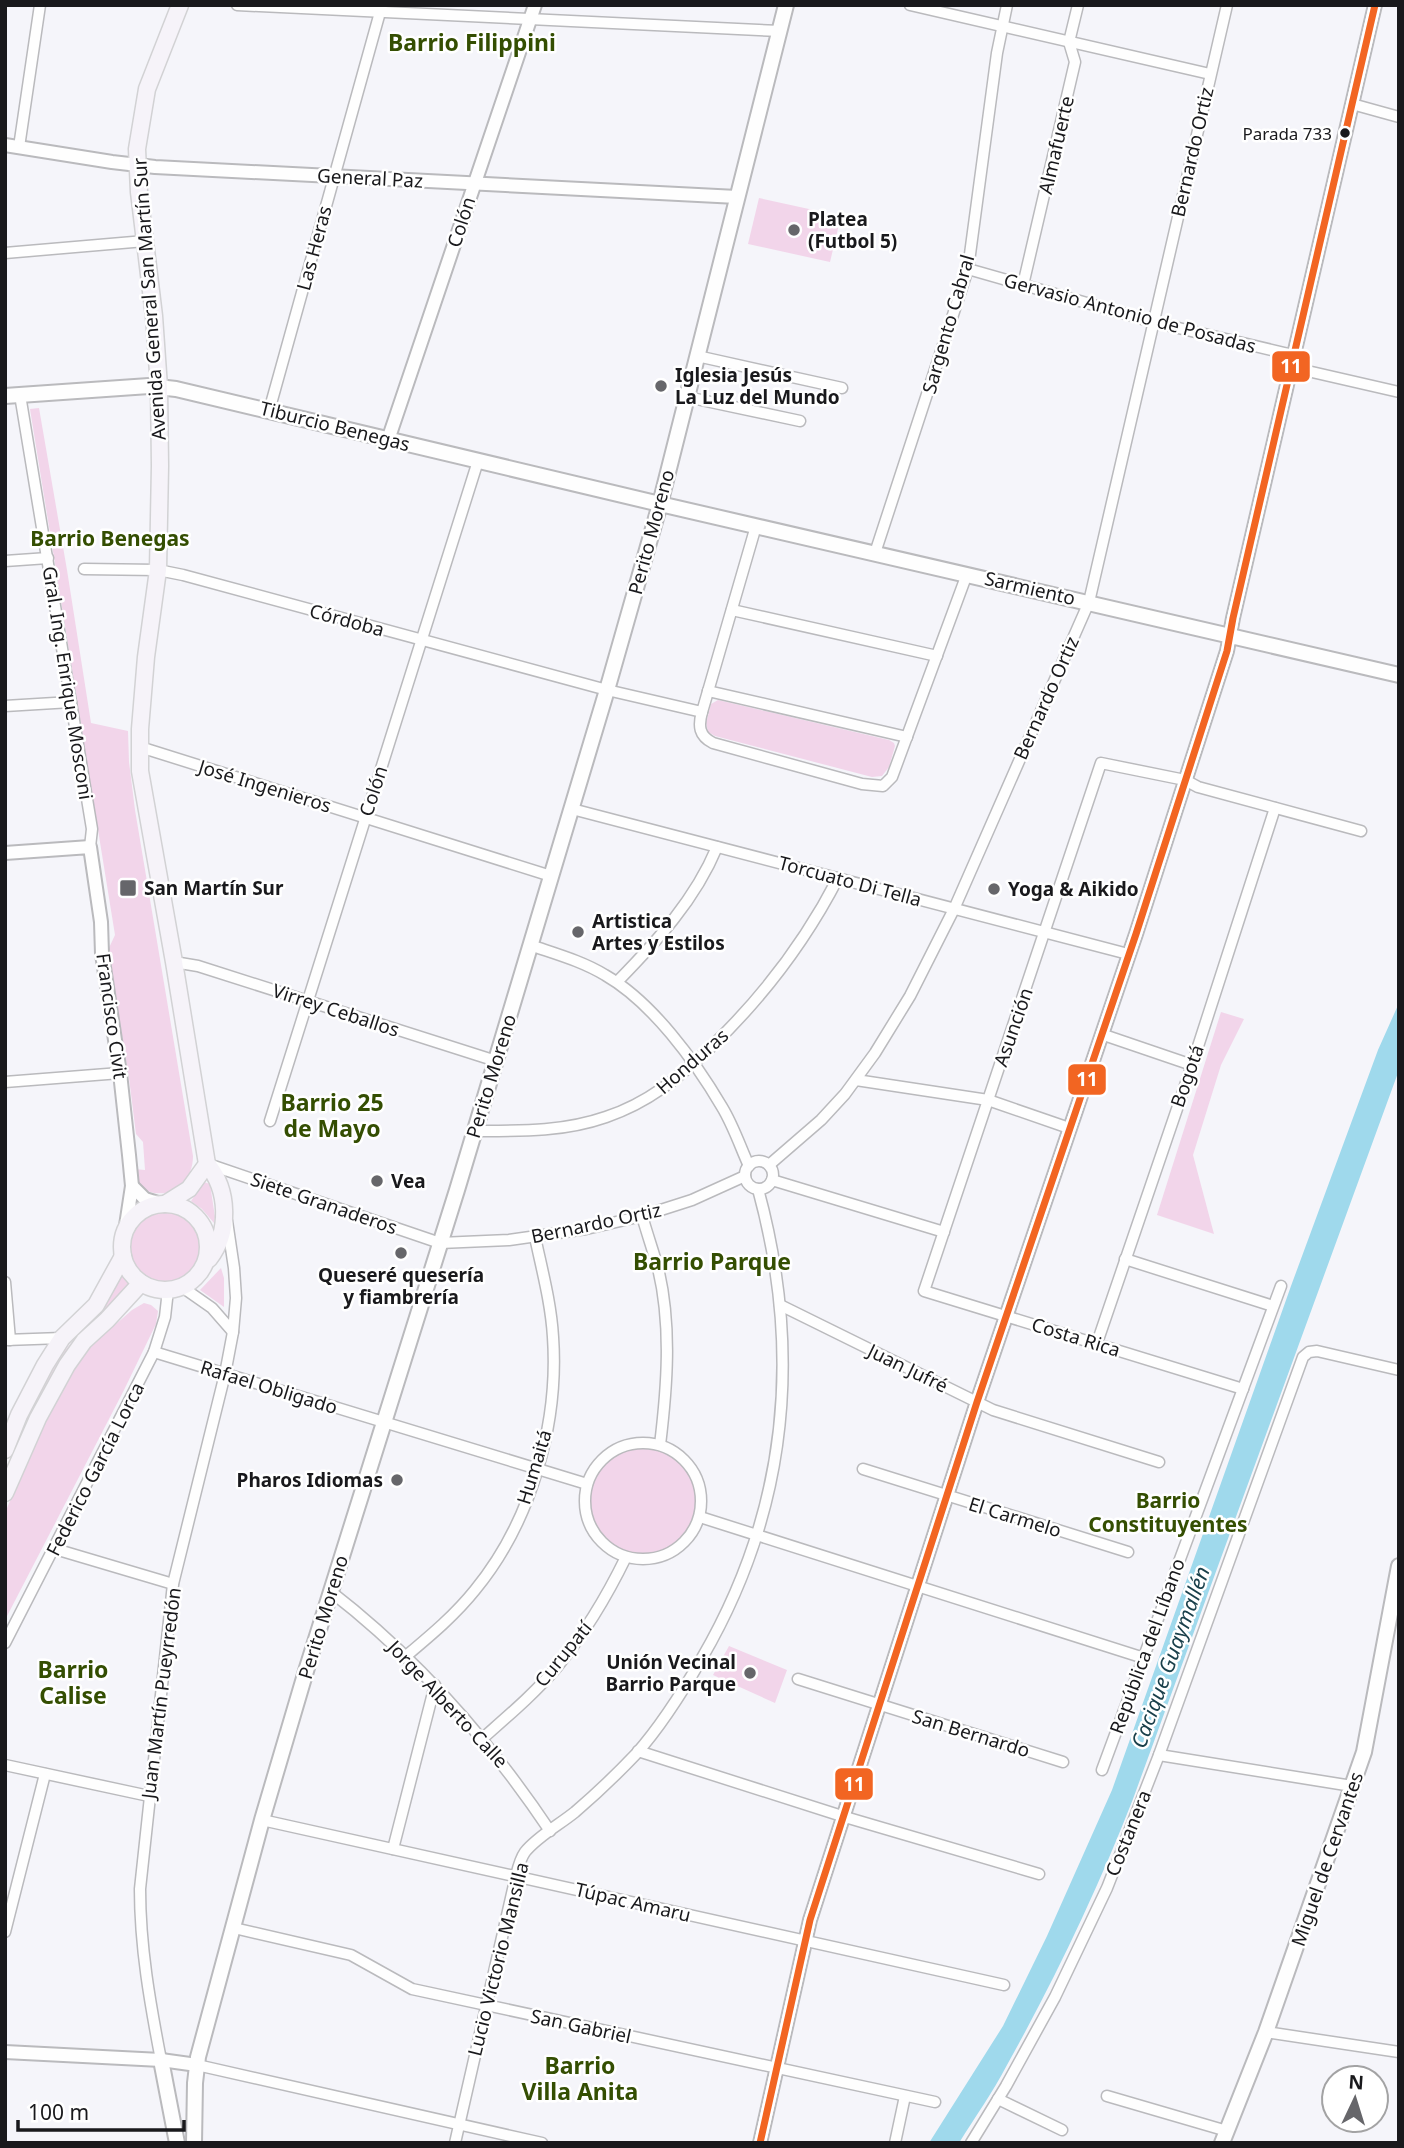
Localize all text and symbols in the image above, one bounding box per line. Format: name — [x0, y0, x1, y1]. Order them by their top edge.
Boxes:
district label: Barrio Filippini — [388, 26, 556, 58]
street label: Bernardo Ortiz — [1164, 85, 1220, 219]
street label: Almafuerte — [1032, 93, 1080, 197]
place label: Parada 733 — [1242, 122, 1332, 145]
marker: Parada 733 — [1338, 126, 1352, 140]
street label: Avenida General San Martín Sur — [126, 157, 172, 441]
street label: General Paz — [316, 162, 424, 194]
street label: Colón — [441, 193, 481, 251]
street label: Las Heras — [290, 203, 338, 293]
place label: Platea (Futbol 5) — [808, 206, 897, 254]
marker: Platea (Futbol 5) — [786, 222, 802, 238]
street label: Sargento Cabral — [916, 251, 980, 397]
street label: Gervasio Antonio de Posadas — [1001, 267, 1259, 359]
line badge: 11 — [1271, 350, 1311, 383]
text: 11 — [1280, 353, 1302, 379]
place label: Iglesia Jesús La Luz del Mundo — [675, 362, 840, 410]
marker: Iglesia Jesús La Luz del Mundo — [653, 378, 669, 394]
street label: Tiburcio Benegas — [257, 395, 413, 457]
street label: Perito Moreno — [622, 467, 680, 597]
district label: Barrio Benegas — [30, 524, 190, 552]
street label: Gral. Ing. Enrique Mosconi — [37, 564, 99, 802]
street label: Sarmiento — [982, 565, 1078, 611]
street label: Córdoba — [307, 598, 387, 642]
street label: Bernardo Ortiz — [1007, 632, 1085, 764]
street label: José Ingenieros — [194, 753, 335, 819]
street label: Colón — [353, 762, 393, 820]
street label: Torcuato Di Tella — [776, 849, 924, 913]
place label: San Martín Sur — [144, 875, 284, 901]
place label: Yoga & Aikido — [1008, 876, 1139, 902]
marker: San Martín Sur — [118, 878, 138, 898]
marker: Yoga & Aikido — [986, 881, 1002, 897]
place label: Artistica Artes y Estilos — [592, 908, 725, 956]
marker: Artistica Artes y Estilos — [570, 924, 586, 940]
street label: Francisco Civit — [90, 951, 134, 1081]
street label: Virrey Ceballos — [269, 977, 403, 1043]
street label: Asunción — [987, 984, 1039, 1070]
street label: Perito Moreno — [460, 1011, 522, 1141]
street label: Honduras — [650, 1022, 734, 1100]
street label: Bogotá — [1164, 1041, 1210, 1111]
line badge: 11 — [1067, 1063, 1107, 1096]
text: 11 — [1076, 1066, 1098, 1092]
district label: Barrio 25 de Mayo — [280, 1086, 384, 1144]
street label: Siete Granaderos — [247, 1166, 401, 1240]
place label: Vea — [391, 1168, 426, 1194]
marker: Vea — [369, 1173, 385, 1189]
street label: Bernardo Ortiz — [529, 1197, 663, 1249]
marker: Queseré quesería y fiambrería — [393, 1245, 409, 1261]
district label: Barrio Parque — [633, 1245, 791, 1277]
place label: Queseré quesería y fiambrería — [318, 1262, 484, 1310]
street label: Costa Rica — [1028, 1311, 1124, 1363]
street label: Juan Jufré — [862, 1337, 952, 1399]
street label: Rafael Obligado — [197, 1354, 341, 1420]
street label: Federico García Lorca — [40, 1378, 150, 1560]
street label: Humaitá — [510, 1427, 558, 1507]
place label: Pharos Idiomas — [237, 1467, 383, 1493]
marker: Pharos Idiomas — [389, 1472, 405, 1488]
district label: Barrio Constituyentes — [1088, 1486, 1248, 1538]
street label: El Carmelo — [965, 1491, 1065, 1543]
street label: Perito Moreno — [292, 1552, 354, 1682]
street label: República del Líbano — [1103, 1555, 1191, 1737]
water label: Cacique Guaymallén — [1124, 1562, 1216, 1752]
street label: Juan Martín Pueyrredón — [135, 1586, 187, 1802]
street label: Curupatí — [529, 1615, 598, 1692]
street label: Jorge Alberto Calle — [381, 1633, 514, 1773]
place label: Unión Vecinal Barrio Parque — [606, 1649, 736, 1697]
district label: Barrio Calise — [38, 1653, 108, 1711]
marker: Unión Vecinal Barrio Parque — [742, 1665, 758, 1681]
street label: San Bernardo — [909, 1703, 1033, 1763]
line badge: 11 — [834, 1767, 874, 1801]
street label: Miguel de Cervantes — [1285, 1768, 1369, 1950]
text: 11 — [843, 1771, 865, 1797]
street label: Costanera — [1099, 1786, 1157, 1880]
street label: Lucio Victorio Mansilla — [461, 1859, 535, 2059]
street label: Túpac Amaru — [573, 1876, 693, 1928]
street label: San Gabriel — [528, 2003, 634, 2049]
district label: Barrio Villa Anita — [522, 2049, 638, 2107]
north arrow — [1320, 2064, 1390, 2134]
text: N — [1348, 2069, 1365, 2096]
scale bar — [18, 2088, 184, 2132]
text: 100 m — [28, 2098, 89, 2126]

